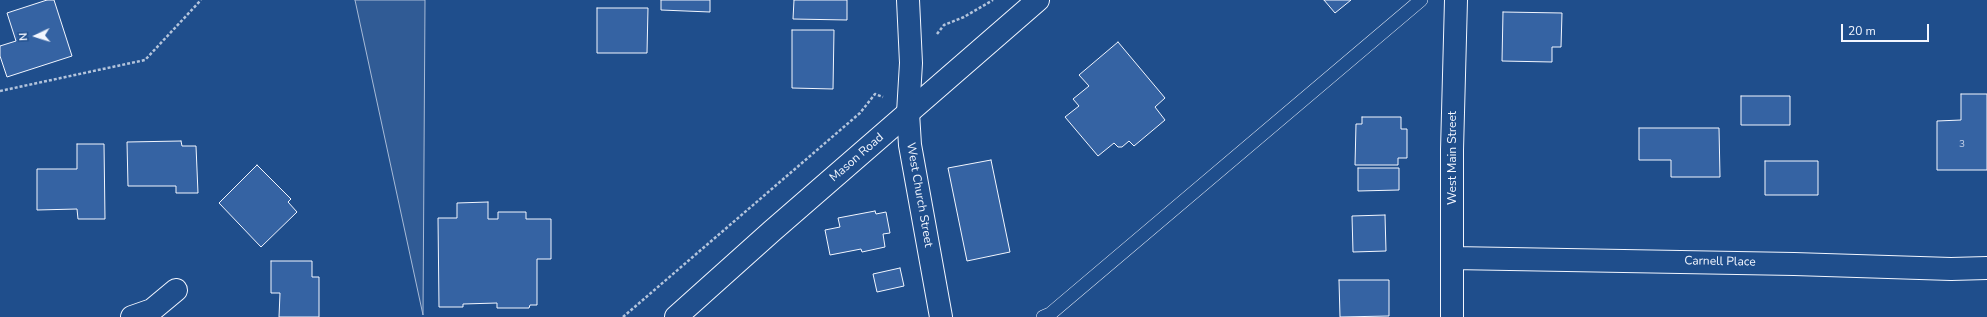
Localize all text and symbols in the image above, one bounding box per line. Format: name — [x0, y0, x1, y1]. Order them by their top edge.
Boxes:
north arrow — [16, 16, 56, 56]
scale bar — [1843, 16, 1931, 42]
text: 20 m — [1848, 23, 1876, 39]
text: N — [16, 32, 31, 42]
street label: West Main Street — [1446, 111, 1460, 205]
street label: Mason Road — [827, 131, 887, 185]
house number: 3 — [1959, 139, 1965, 151]
street label: West Church Street — [903, 142, 935, 248]
street label: Carnell Place — [1684, 254, 1756, 270]

